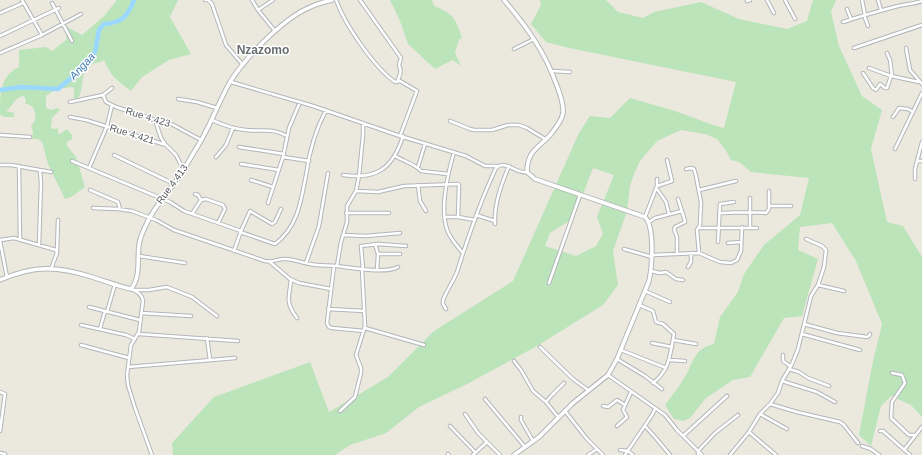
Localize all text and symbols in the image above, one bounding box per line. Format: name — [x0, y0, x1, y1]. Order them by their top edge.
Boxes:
district label: Nzazomo — [237, 43, 289, 57]
water label: Angaa — [66, 50, 97, 83]
street label: Rue 4.423 — [124, 105, 172, 129]
street label: Rue 4.421 — [108, 122, 156, 146]
street label: Rue 4.413 — [154, 162, 190, 206]

